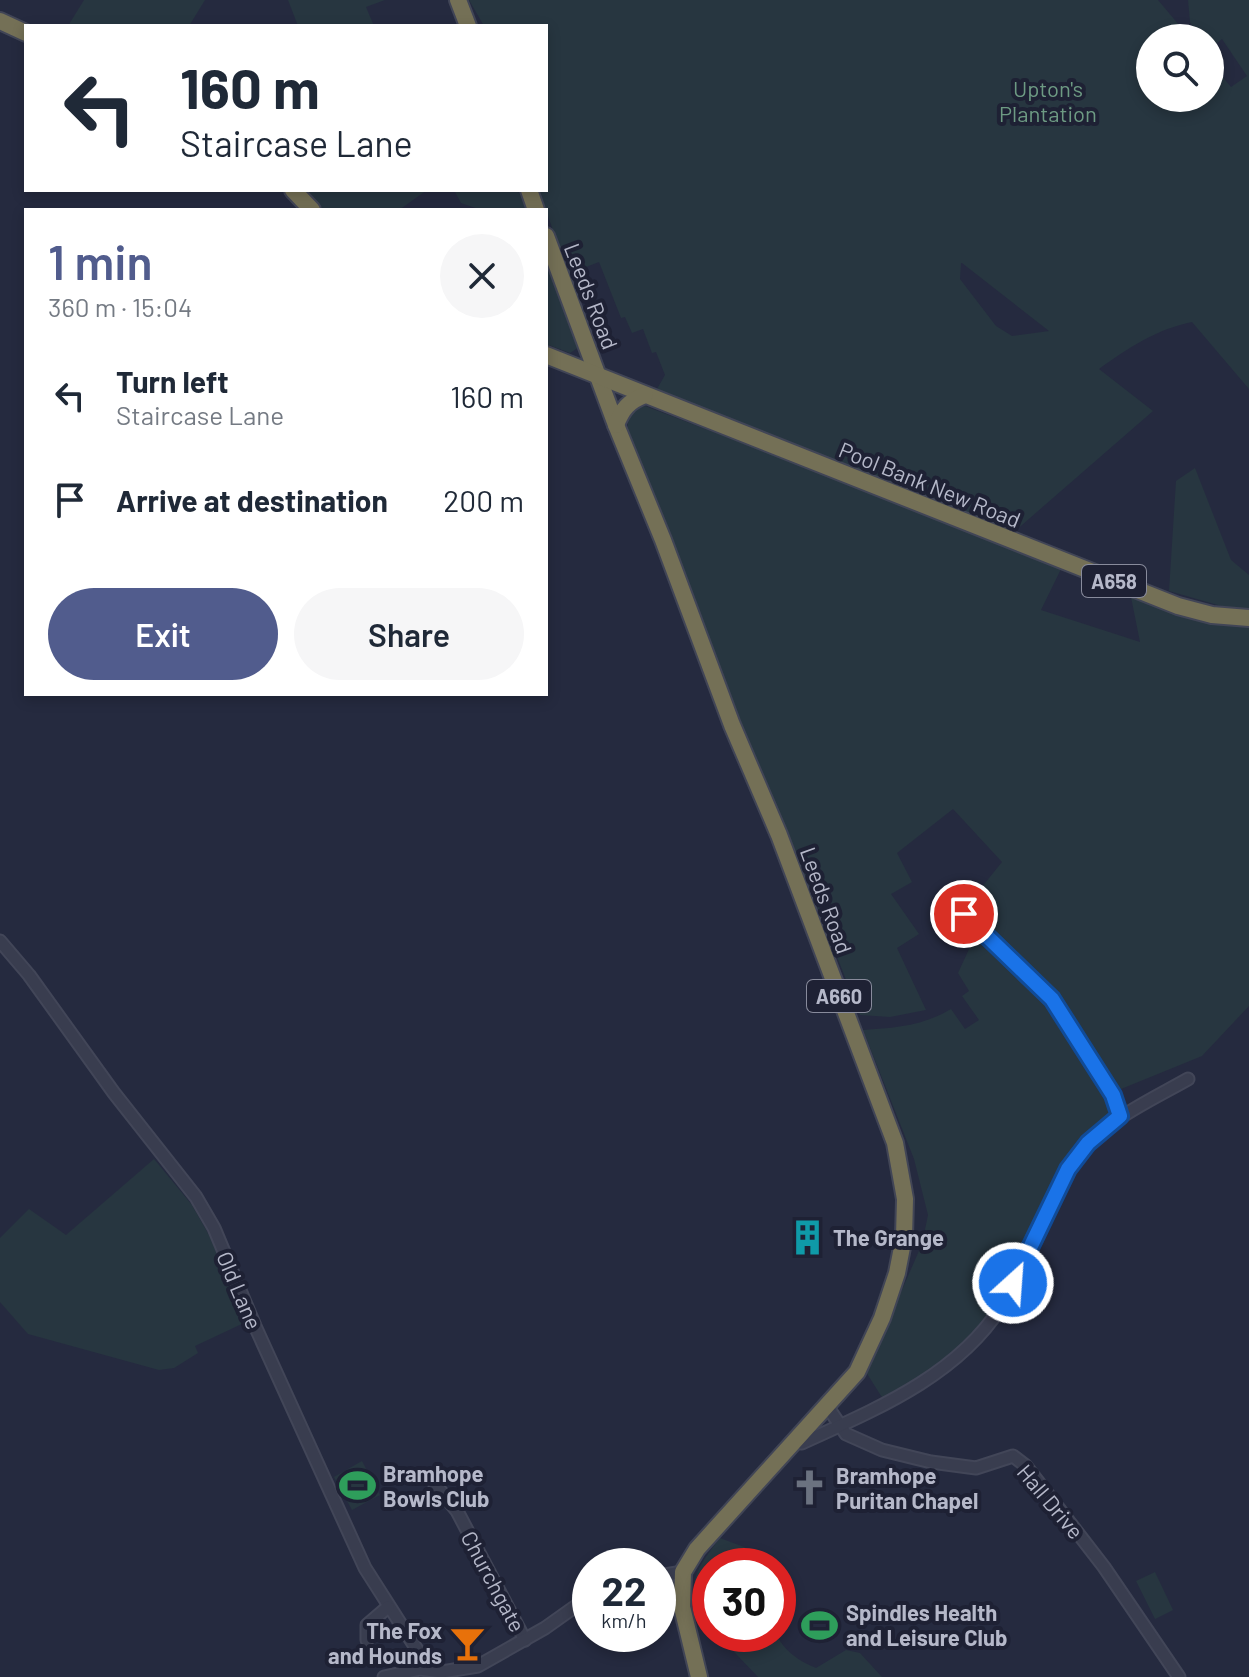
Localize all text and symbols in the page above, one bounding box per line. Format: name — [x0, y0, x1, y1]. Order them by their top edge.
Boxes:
map controls — [1136, 24, 1224, 112]
button: search — [1136, 24, 1224, 112]
text: 160 m — [180, 53, 320, 120]
icon: left — [48, 56, 152, 160]
park label: Upton's Plantation — [999, 75, 1097, 126]
text: Staircase Lane — [180, 121, 413, 164]
text: 1 min — [48, 232, 153, 290]
button: close — [440, 234, 524, 318]
street label: Leeds Road — [560, 239, 624, 353]
text: 360 m · 15:04 — [48, 291, 192, 322]
text: Turn left — [116, 363, 229, 399]
icon: left — [48, 374, 92, 418]
text: 160 m — [450, 378, 524, 414]
text: Staircase Lane — [116, 399, 284, 430]
street label: Pool Bank New Road — [835, 436, 1025, 532]
icon: arrive — [48, 478, 92, 522]
text: Arrive at destination — [116, 482, 388, 518]
text: 200 m — [443, 482, 524, 518]
road number: A658 — [1082, 565, 1146, 597]
button: Exit — [48, 588, 278, 680]
button: Share — [294, 588, 524, 680]
street label: Leeds Road — [796, 843, 858, 957]
pin — [930, 880, 998, 948]
icon: arrive — [942, 892, 986, 936]
road number: A660 — [807, 980, 871, 1012]
building icon: The Grange — [788, 1218, 826, 1256]
place label: The Grange — [833, 1224, 944, 1250]
position arrow — [971, 1241, 1055, 1325]
street label: Old Lane — [212, 1247, 268, 1333]
street label: Hall Drive — [1012, 1458, 1090, 1544]
place label: Bramhope Bowls Club — [383, 1460, 490, 1511]
place label: Bramhope Puritan Chapel — [836, 1462, 978, 1513]
sports icon: Bramhope Bowls Club — [338, 1467, 376, 1505]
church icon: Bramhope Puritan Chapel — [791, 1469, 829, 1507]
street label: Churchgate — [457, 1526, 531, 1636]
speed limit sign: 30 — [692, 1548, 796, 1652]
text: 22 — [602, 1566, 646, 1614]
place label: Spindles Health and Leisure Club — [846, 1599, 1007, 1650]
sports icon: Spindles Health and Leisure Club — [801, 1606, 839, 1644]
text: km/h — [601, 1608, 647, 1632]
place label: The Fox and Hounds — [328, 1617, 442, 1668]
bar icon: The Fox and Hounds — [449, 1624, 487, 1662]

